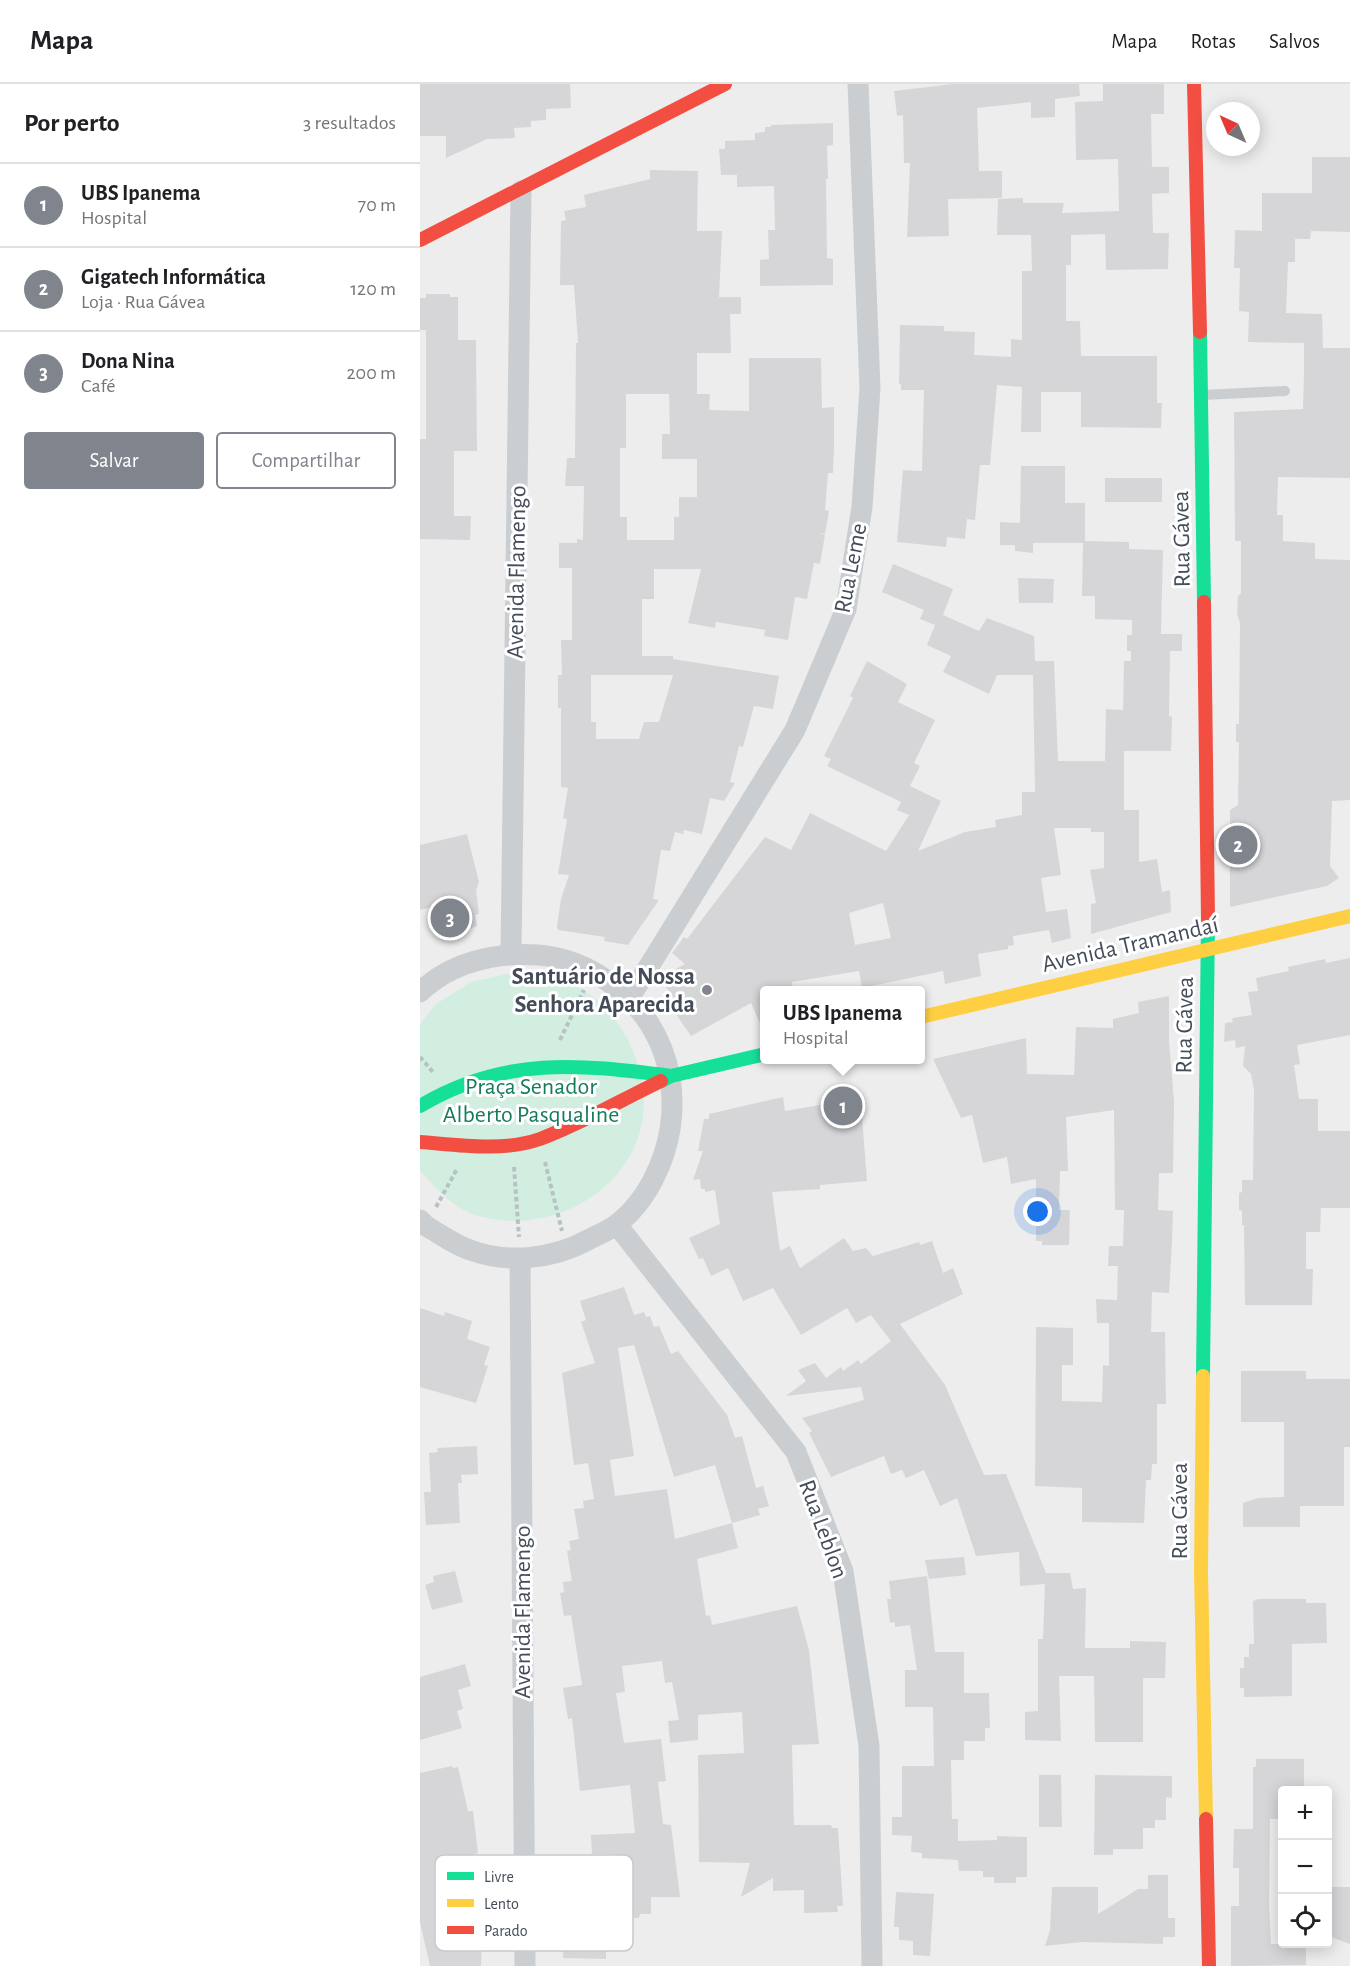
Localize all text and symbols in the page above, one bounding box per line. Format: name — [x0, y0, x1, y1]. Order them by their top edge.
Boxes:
text: Mapa — [30, 27, 93, 55]
text: Mapa — [1111, 31, 1158, 52]
text: Rotas — [1191, 31, 1236, 52]
text: Salvos — [1269, 31, 1320, 52]
north arrow — [1206, 102, 1260, 156]
text: Por perto — [24, 110, 120, 136]
text: 3 resultados — [303, 113, 396, 133]
text: UBS Ipanema — [81, 182, 201, 204]
text: 1 — [40, 195, 47, 215]
text: 70 m — [358, 195, 396, 215]
text: Hospital — [81, 208, 147, 228]
text: Gigatech Informática — [81, 266, 266, 288]
text: 2 — [39, 279, 48, 299]
text: 120 m — [350, 279, 396, 299]
text: Loja · Rua Gávea — [81, 292, 205, 312]
text: Dona Nina — [81, 350, 175, 372]
text: 3 — [39, 363, 48, 383]
text: 200 m — [346, 363, 396, 383]
text: Café — [81, 376, 115, 396]
button: Salvar — [24, 432, 204, 489]
button: Compartilhar — [216, 432, 396, 489]
street label: Avenida Flamengo — [503, 485, 531, 659]
street label: Rua Gávea — [1169, 490, 1195, 588]
street label: Rua Leme — [831, 521, 871, 615]
pin: 2 — [1218, 822, 1258, 867]
pin: 3 — [430, 896, 470, 940]
street label: Avenida Tramandaí — [1040, 913, 1221, 977]
place label: Santuário de Nossa Senhora Aparecida — [512, 965, 695, 1017]
street label: Rua Gávea — [1172, 976, 1198, 1074]
marker: Santuário de Nossa Senhora Aparecida — [700, 983, 714, 997]
popup — [760, 986, 925, 1064]
text: UBS Ipanema — [783, 1002, 902, 1024]
text: Hospital — [783, 1028, 849, 1048]
park label: Praça Senador Alberto Pasqualine — [443, 1075, 619, 1127]
pin: 1 — [824, 1084, 862, 1128]
your location — [1023, 1197, 1052, 1226]
street label: Rua Gávea — [1168, 1462, 1192, 1560]
street label: Rua Leblon — [794, 1477, 852, 1582]
street label: Avenida Flamengo — [511, 1525, 535, 1699]
map controls — [1278, 1786, 1332, 1948]
button: + — [1278, 1786, 1332, 1840]
button: − — [1278, 1840, 1332, 1894]
legend — [435, 1855, 633, 1951]
text: Livre — [484, 1869, 514, 1885]
button: locate — [1278, 1894, 1332, 1948]
text: Lento — [484, 1896, 519, 1912]
text: Parado — [484, 1923, 528, 1939]

